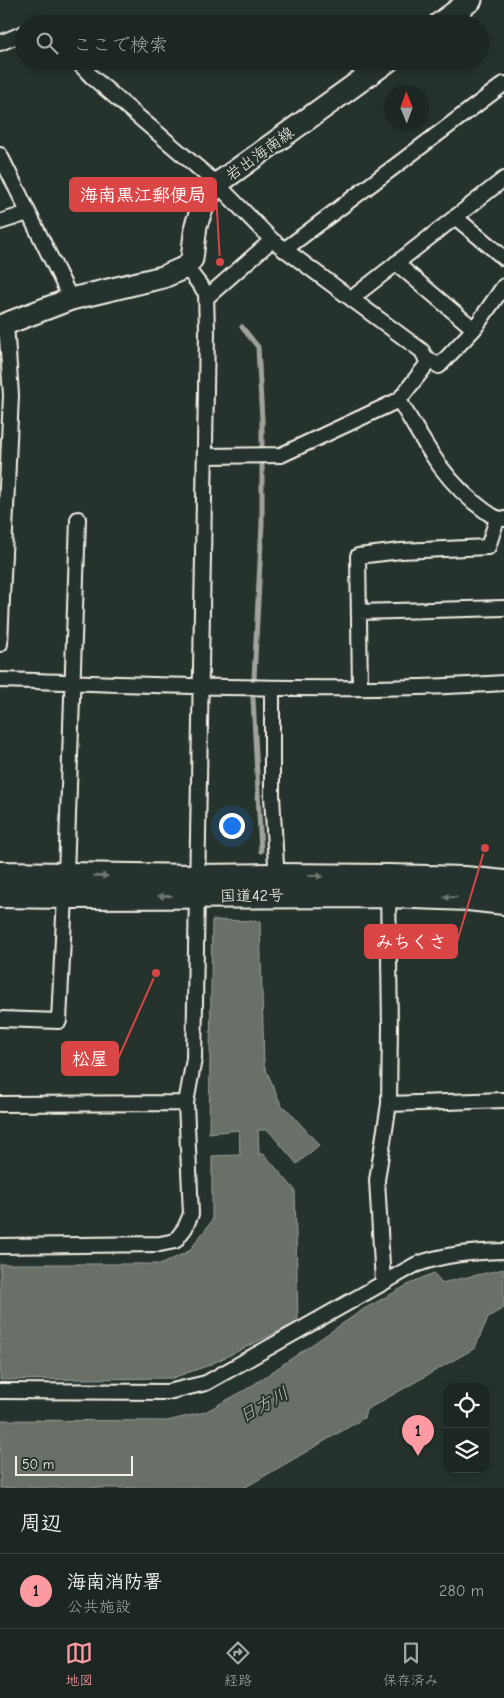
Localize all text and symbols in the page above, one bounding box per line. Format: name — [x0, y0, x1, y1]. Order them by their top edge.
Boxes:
search box — [15, 15, 489, 70]
icon: search — [33, 29, 61, 57]
text: ここで検索 — [73, 34, 168, 56]
north arrow — [384, 85, 429, 130]
street label: 岩出海南線 — [222, 123, 298, 185]
callout: 海南黒江郵便局 — [70, 178, 216, 211]
text: 海南黒江郵便局 — [80, 185, 206, 206]
your location — [219, 813, 245, 839]
one-way arrow — [93, 872, 109, 880]
one-way arrow — [308, 872, 324, 880]
street label: 国道42号 — [220, 886, 284, 906]
one-way arrow — [156, 892, 172, 900]
one-way arrow — [441, 893, 457, 901]
callout: みちくさ — [365, 925, 457, 958]
text: みちくさ — [375, 932, 447, 953]
callout: 松屋 — [62, 1042, 118, 1075]
text: 松屋 — [72, 1049, 108, 1070]
water label: 日方川 — [235, 1383, 293, 1427]
map controls — [444, 1383, 489, 1473]
button: locate — [444, 1383, 489, 1428]
pin: 1 — [402, 1415, 434, 1456]
button: layers — [444, 1428, 489, 1473]
scale bar — [15, 1453, 132, 1476]
text: 50 m — [22, 1456, 54, 1473]
text: 周辺 — [20, 1511, 62, 1535]
text: 海南消防署 — [67, 1571, 162, 1593]
text: 1 — [33, 1582, 39, 1600]
text: 280 m — [439, 1582, 484, 1600]
text: 公共施設 — [67, 1598, 131, 1616]
tab: 地図 — [65, 1639, 93, 1689]
tab: 経路 — [224, 1639, 252, 1689]
tab: 保存済み — [383, 1639, 439, 1689]

